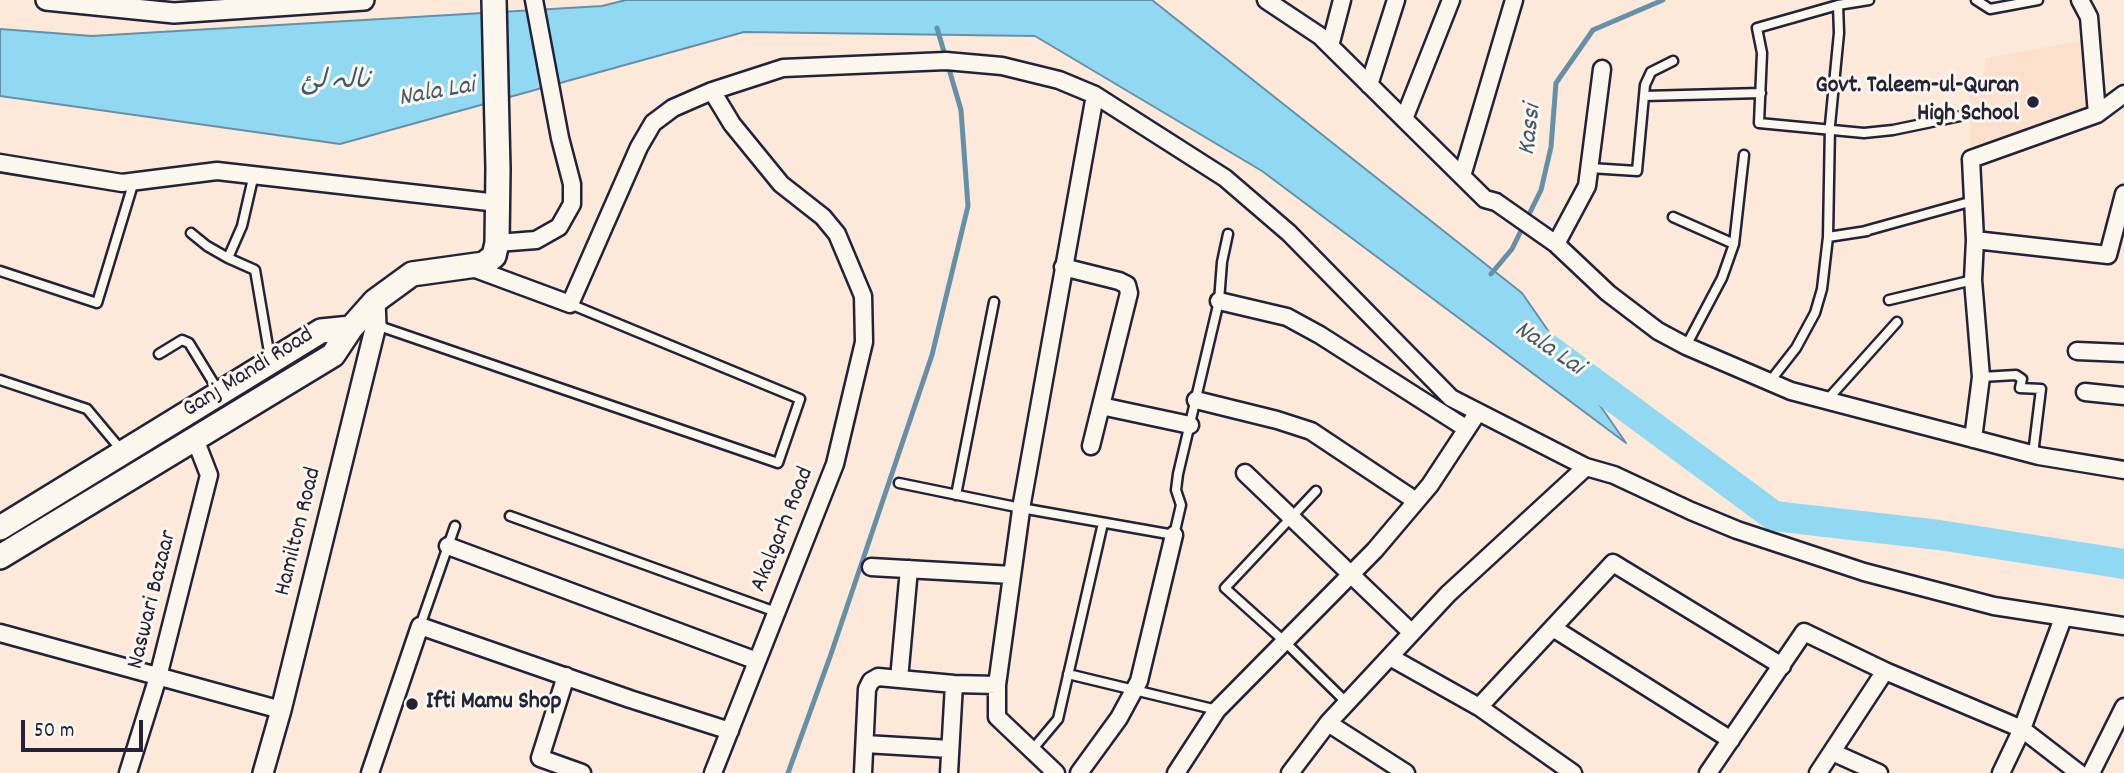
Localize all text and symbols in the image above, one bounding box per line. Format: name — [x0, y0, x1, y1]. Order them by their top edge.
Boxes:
water label: نالہ لئ — [301, 67, 371, 99]
water label: Nala Lai — [396, 72, 478, 116]
place label: Govt. Taleem-ul-Quran High School — [1816, 74, 2019, 130]
marker: Govt. Taleem-ul-Quran High School — [2025, 94, 2041, 110]
water label: Kassi — [1513, 103, 1551, 157]
water label: Nala Lai — [1507, 316, 1589, 384]
street label: Ganj Mandi Road — [178, 322, 320, 426]
street label: Akalgarh Road — [746, 463, 822, 597]
street label: Hamilton Road — [270, 465, 330, 599]
street label: Naswari Bazaar — [123, 528, 185, 672]
place label: Ifti Mamu Shop — [426, 690, 562, 718]
marker: Ifti Mamu Shop — [404, 696, 420, 712]
scale bar — [24, 706, 147, 750]
text: 50 m — [34, 717, 74, 747]

